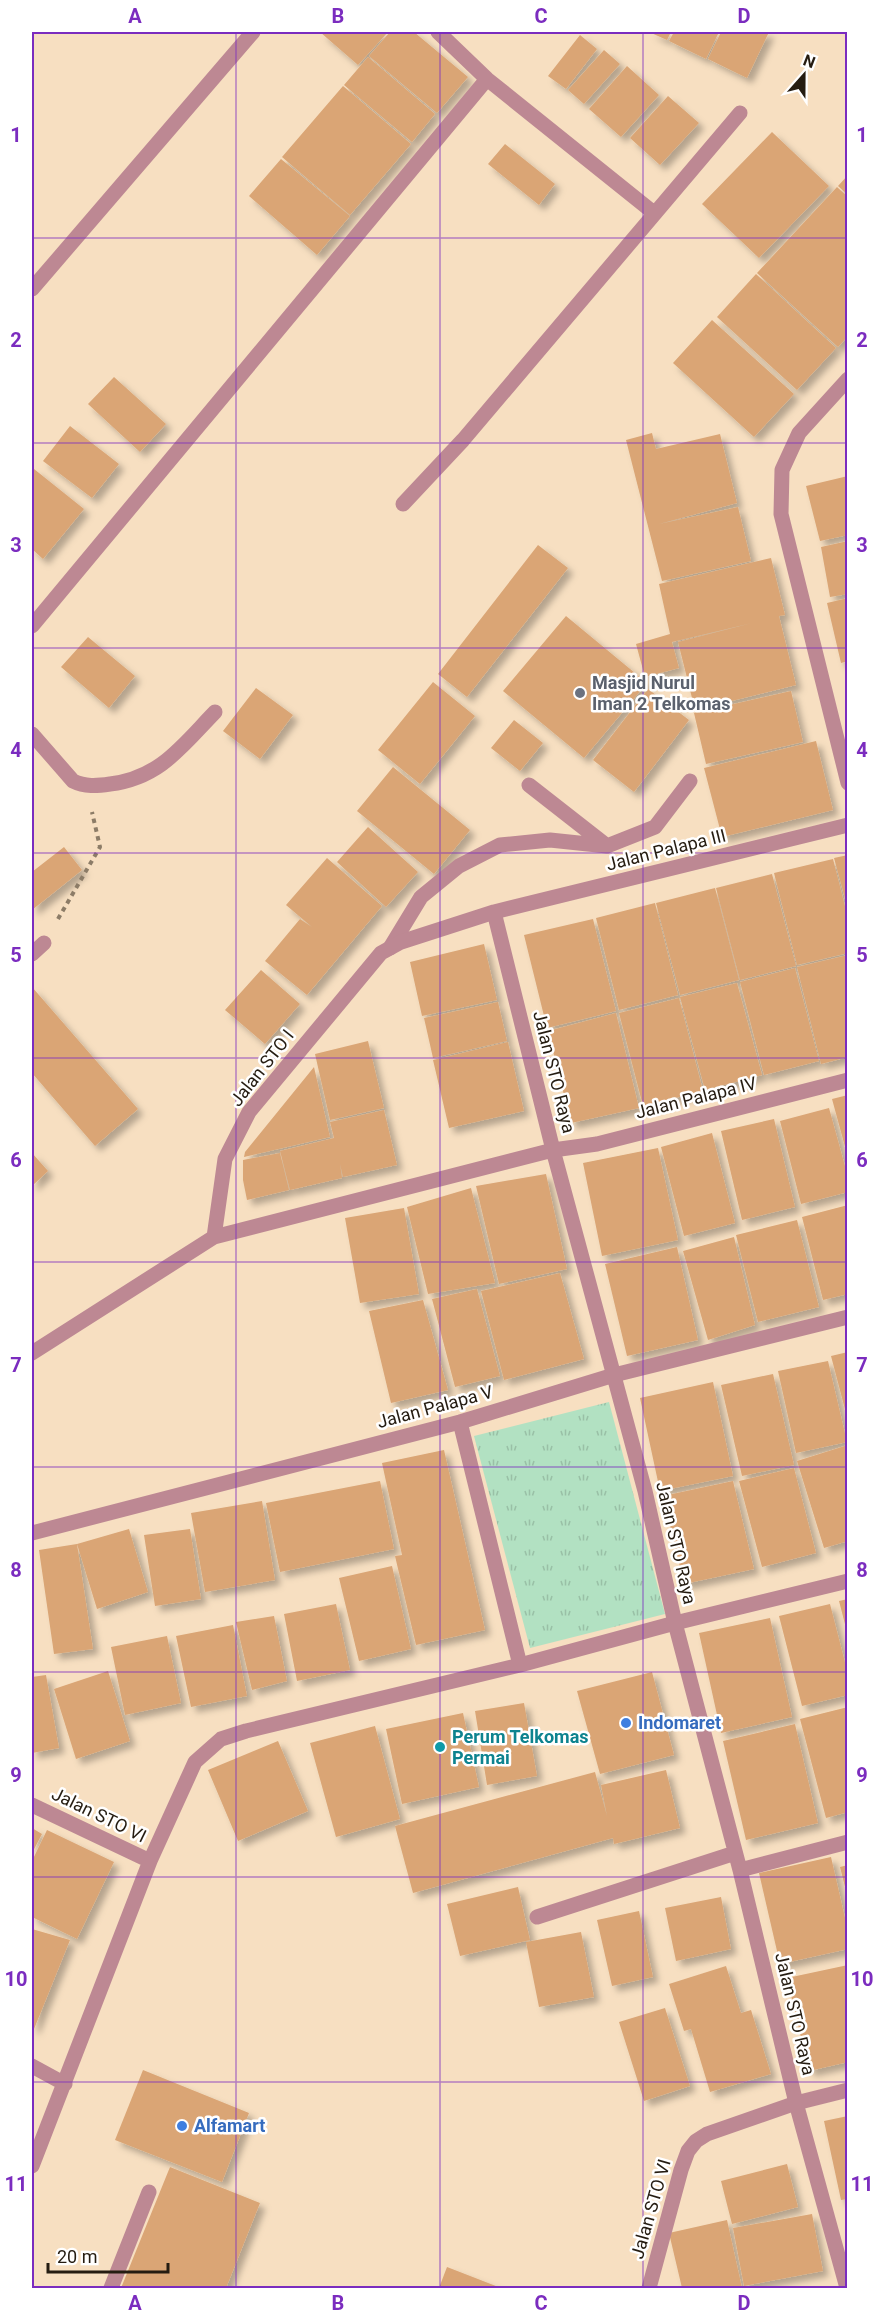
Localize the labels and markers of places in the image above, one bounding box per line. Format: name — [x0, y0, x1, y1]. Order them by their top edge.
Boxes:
place label: Masjid Nurul Iman 2 Telkomas — [592, 672, 730, 714]
marker: Masjid Nurul Iman 2 Telkomas — [573, 686, 587, 700]
place label: Indomaret — [638, 1712, 721, 1733]
marker: Indomaret — [619, 1716, 633, 1730]
place label: Perum Telkomas Permai — [452, 1726, 589, 1768]
marker: Perum Telkomas Permai — [433, 1740, 447, 1754]
place label: Alfamart — [194, 2115, 265, 2136]
marker: Alfamart — [175, 2119, 189, 2133]

